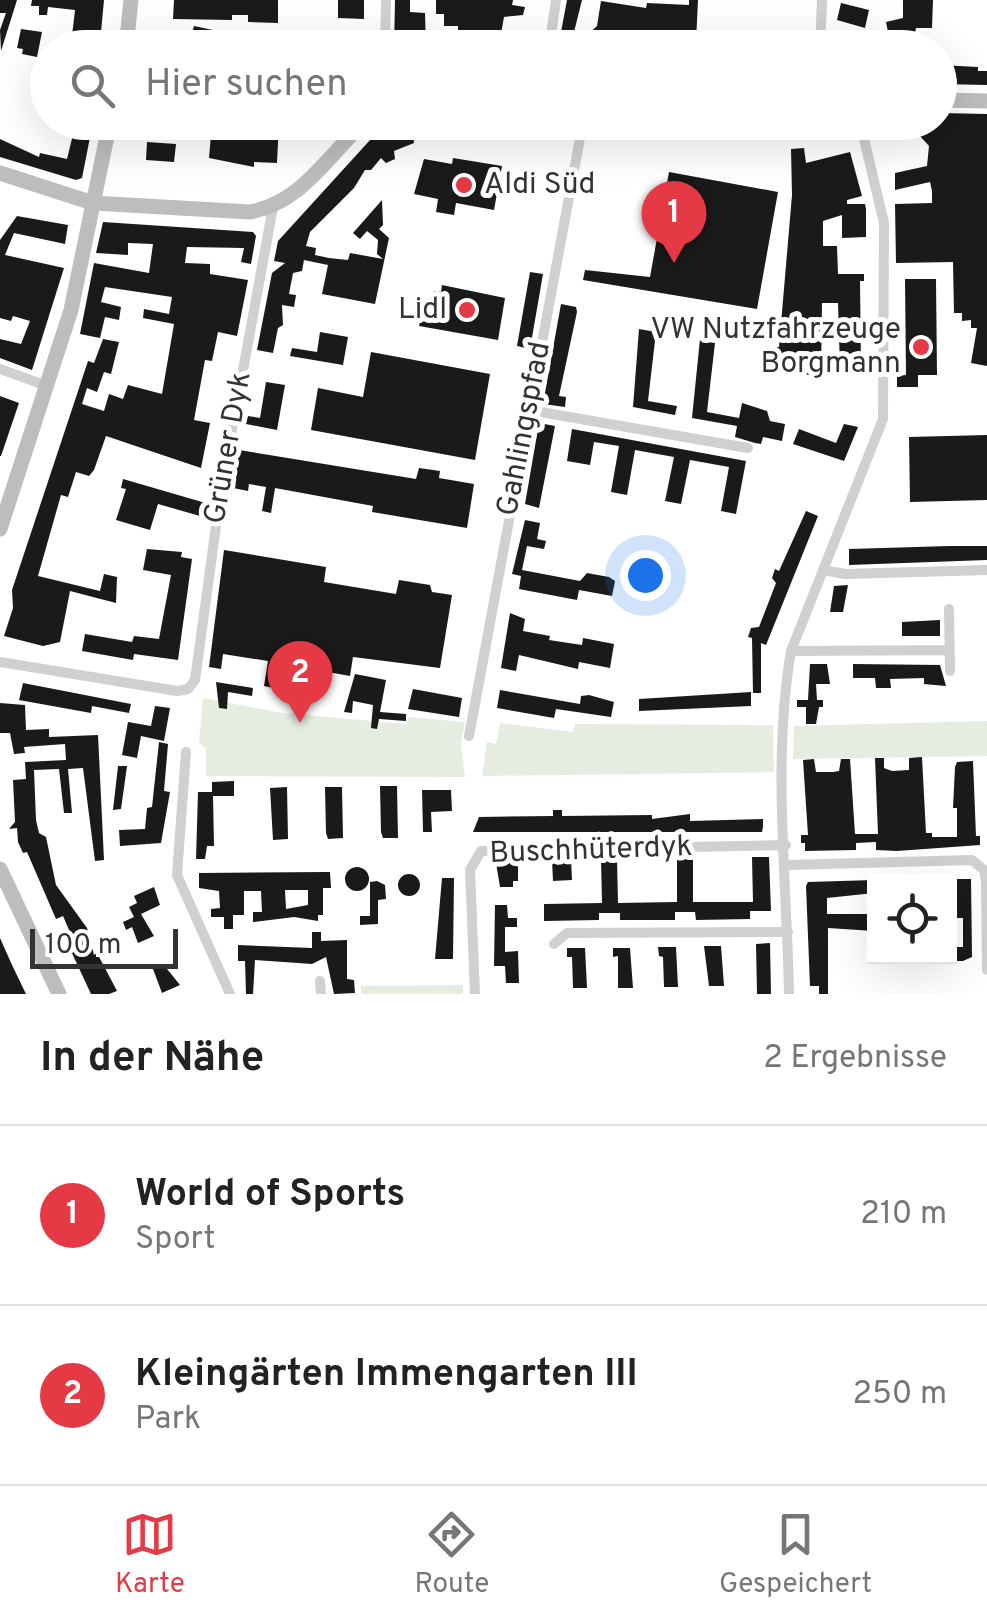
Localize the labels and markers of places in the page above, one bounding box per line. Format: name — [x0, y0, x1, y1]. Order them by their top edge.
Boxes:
place label: Aldi Süd — [484, 167, 595, 204]
marker: Aldi Süd — [453, 174, 475, 196]
pin: 1 — [642, 180, 706, 263]
place label: Lidl — [398, 292, 447, 329]
marker: Lidl — [456, 299, 478, 321]
place label: VW Nutzfahrzeuge Borgmann — [650, 312, 901, 383]
marker: VW Nutzfahrzeuge Borgmann — [910, 336, 932, 358]
pin: 2 — [268, 640, 332, 723]

